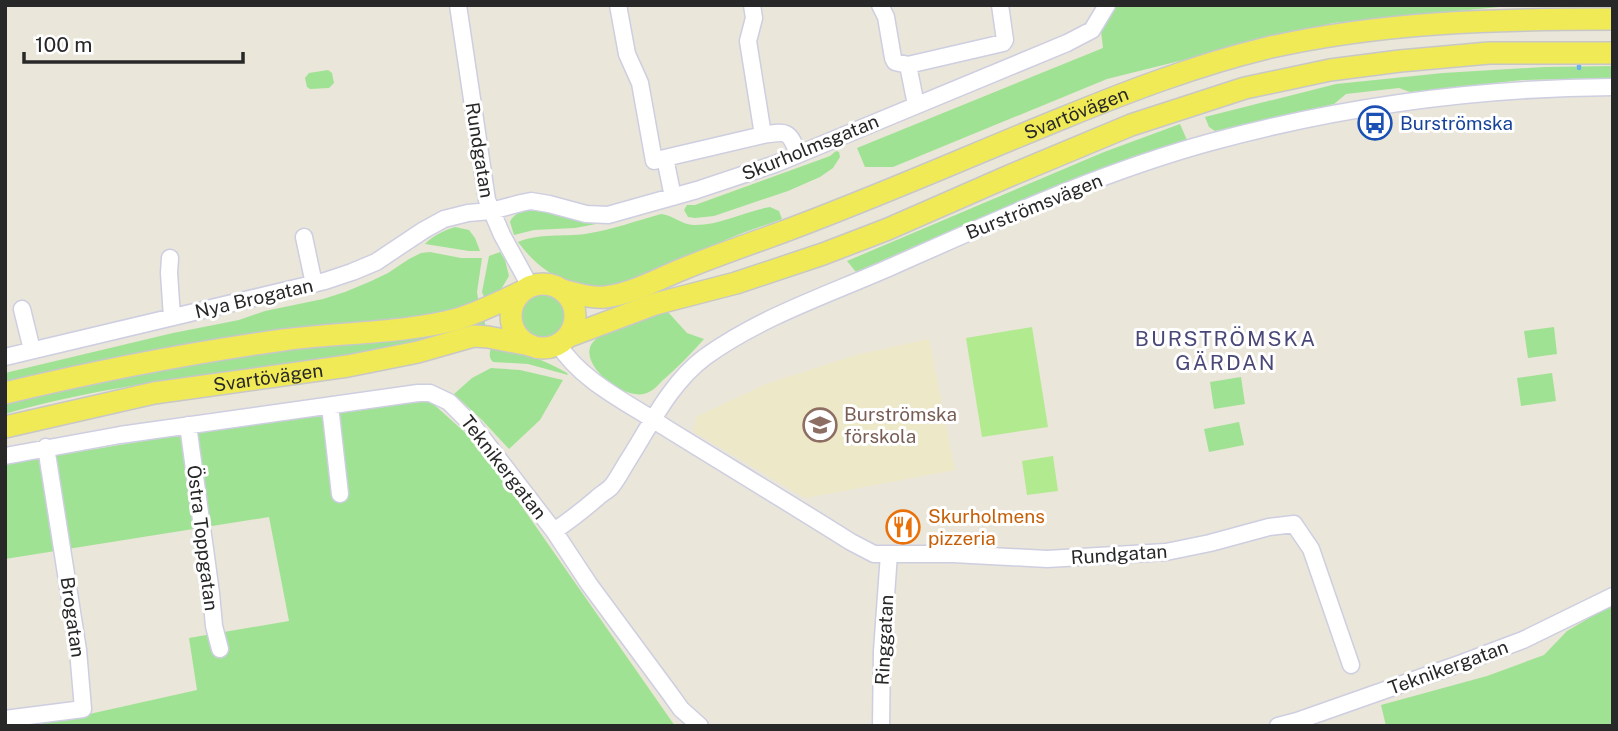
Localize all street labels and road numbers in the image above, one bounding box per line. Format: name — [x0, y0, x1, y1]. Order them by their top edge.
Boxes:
street label: Svartövägen — [1021, 82, 1132, 144]
street label: Rundgatan — [462, 101, 498, 199]
street label: Skurholmsgatan — [738, 110, 882, 184]
street label: Burströmsvägen — [963, 169, 1105, 243]
street label: Nya Brogatan — [193, 274, 315, 322]
street label: Svartövägen — [212, 359, 324, 396]
street label: Teknikergatan — [457, 411, 551, 523]
street label: Östra Toppgatan — [183, 464, 223, 612]
street label: Rundgatan — [1070, 540, 1168, 568]
street label: Brogatan — [56, 575, 90, 659]
street label: Ringgatan — [871, 594, 897, 686]
street label: Teknikergatan — [1385, 635, 1511, 699]

